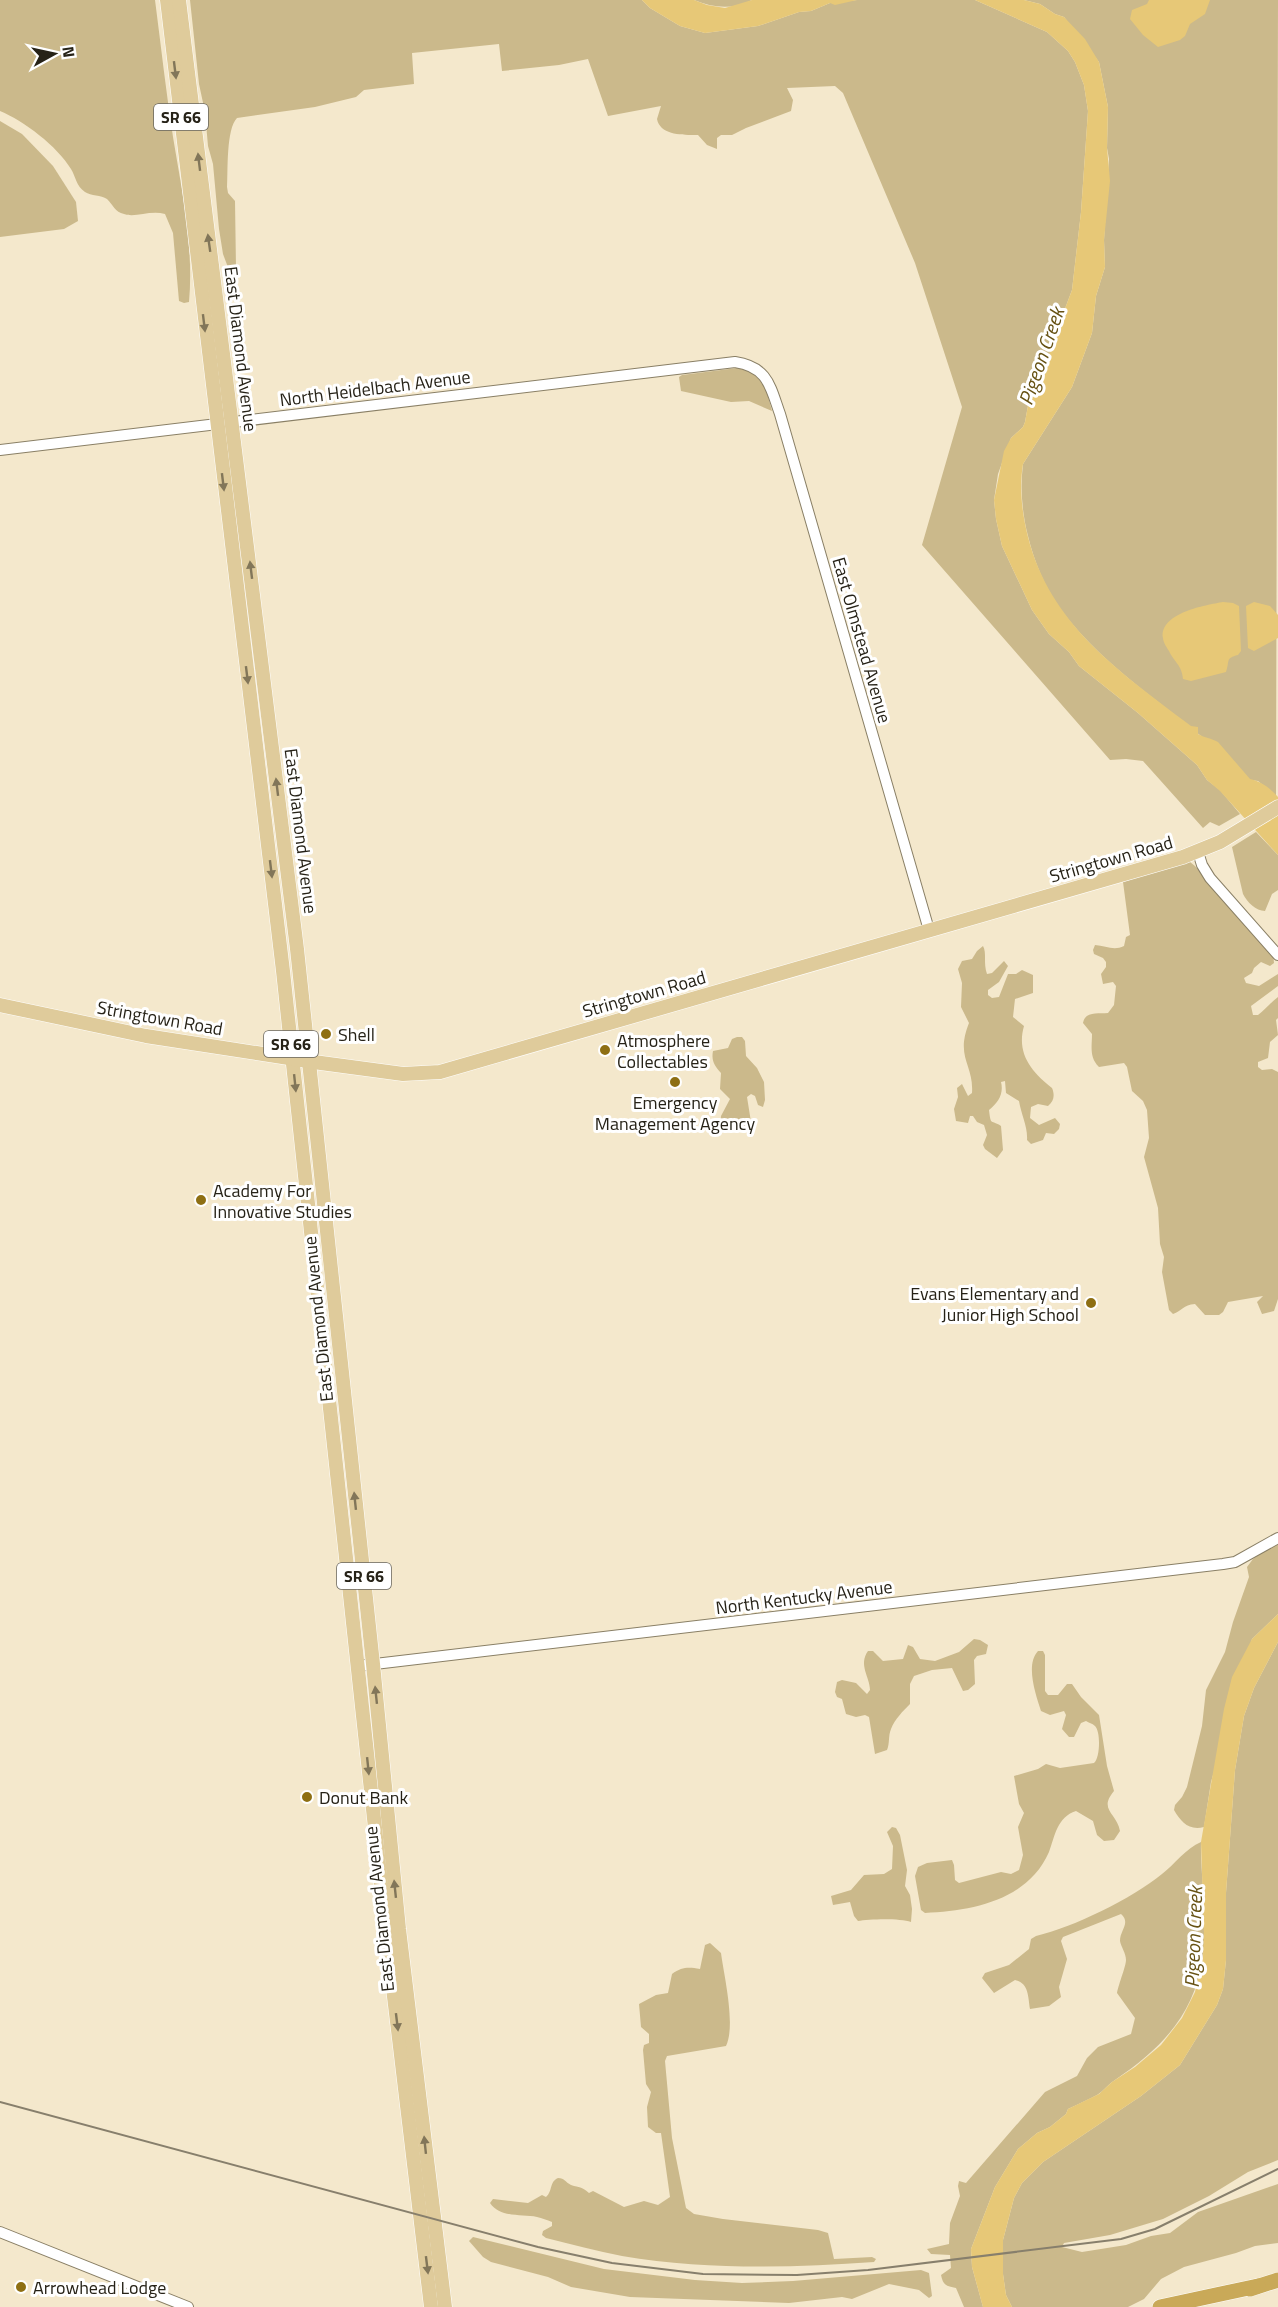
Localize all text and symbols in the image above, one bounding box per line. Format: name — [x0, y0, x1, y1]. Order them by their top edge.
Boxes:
north arrow — [24, 24, 84, 84]
text: N — [56, 45, 82, 59]
one-way arrow — [170, 61, 180, 80]
road number: SR 66 — [154, 104, 208, 130]
one-way arrow — [194, 153, 204, 172]
one-way arrow — [205, 233, 214, 252]
street label: East Diamond Avenue — [217, 265, 265, 433]
water label: Pigeon Creek — [1010, 301, 1073, 409]
one-way arrow — [199, 314, 209, 333]
street label: North Heidelbach Avenue — [278, 363, 472, 413]
one-way arrow — [218, 472, 228, 491]
street label: East Olmstead Avenue — [825, 554, 899, 726]
one-way arrow — [246, 561, 255, 580]
one-way arrow — [242, 666, 251, 685]
street label: East Diamond Avenue — [277, 747, 325, 915]
one-way arrow — [272, 778, 282, 797]
street label: Stringtown Road — [1046, 829, 1176, 889]
one-way arrow — [266, 859, 275, 878]
street label: Stringtown Road — [579, 964, 709, 1024]
street label: Stringtown Road — [95, 994, 225, 1042]
place label: Shell — [338, 1021, 375, 1048]
marker: Shell — [319, 1027, 333, 1041]
place label: Atmosphere Collectables — [617, 1027, 710, 1075]
road number: SR 66 — [264, 1031, 318, 1057]
marker: Atmosphere Collectables — [598, 1043, 612, 1057]
one-way arrow — [290, 1074, 300, 1093]
marker: Emergency Management Agency — [668, 1075, 682, 1089]
place label: Emergency Management Agency — [595, 1089, 755, 1137]
place label: Academy For Innovative Studies — [213, 1177, 352, 1225]
marker: Academy For Innovative Studies — [194, 1193, 208, 1207]
street label: East Diamond Avenue — [296, 1235, 340, 1403]
place label: Evans Elementary and Junior High School — [910, 1280, 1079, 1328]
marker: Evans Elementary and Junior High School — [1084, 1296, 1098, 1310]
one-way arrow — [350, 1492, 360, 1511]
road number: SR 66 — [337, 1563, 391, 1589]
street label: North Kentucky Avenue — [714, 1573, 894, 1621]
one-way arrow — [371, 1685, 381, 1704]
one-way arrow — [363, 1756, 372, 1775]
place label: Donut Bank — [319, 1784, 408, 1811]
marker: Donut Bank — [300, 1790, 314, 1804]
street label: East Diamond Avenue — [357, 1825, 401, 1993]
one-way arrow — [390, 1879, 400, 1898]
water label: Pigeon Creek — [1176, 1884, 1210, 1988]
one-way arrow — [392, 2013, 402, 2032]
one-way arrow — [420, 2136, 430, 2155]
one-way arrow — [422, 2255, 431, 2274]
place label: Arrowhead Lodge — [33, 2274, 166, 2301]
marker: Arrowhead Lodge — [14, 2280, 28, 2294]

